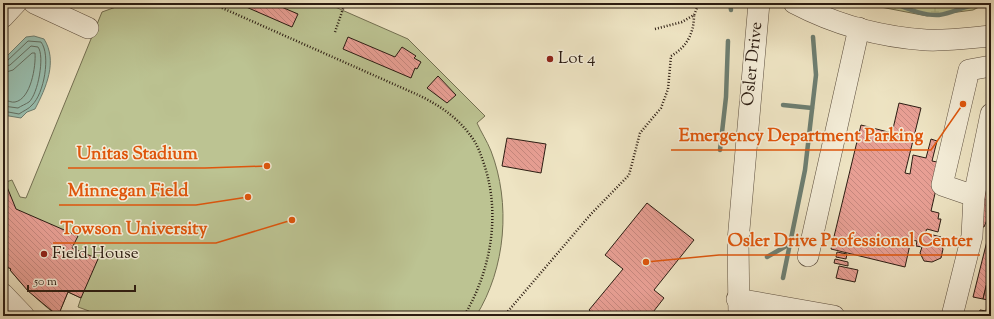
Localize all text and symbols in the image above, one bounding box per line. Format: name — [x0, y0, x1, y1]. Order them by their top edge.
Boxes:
street label: Osler Drive — [737, 21, 769, 107]
place label: Lot 4 — [558, 47, 596, 71]
marker: Lot 4 — [545, 54, 555, 64]
callout: Emergency Department Parking — [671, 120, 931, 150]
text: Emergency Department Parking — [679, 124, 923, 150]
callout: Unitas Stadium — [68, 138, 205, 168]
text: Unitas Stadium — [76, 142, 198, 168]
callout: Minnegan Field — [59, 175, 196, 205]
text: Minnegan Field — [68, 179, 189, 205]
callout: Towson University — [53, 213, 216, 243]
text: Towson University — [61, 217, 207, 243]
callout: Osler Drive Professional Center — [719, 225, 980, 255]
text: Osler Drive Professional Center — [727, 229, 973, 255]
place label: Field House — [52, 242, 139, 266]
marker: Field House — [39, 249, 49, 259]
scale bar — [28, 267, 135, 293]
text: 50 m — [33, 273, 57, 291]

